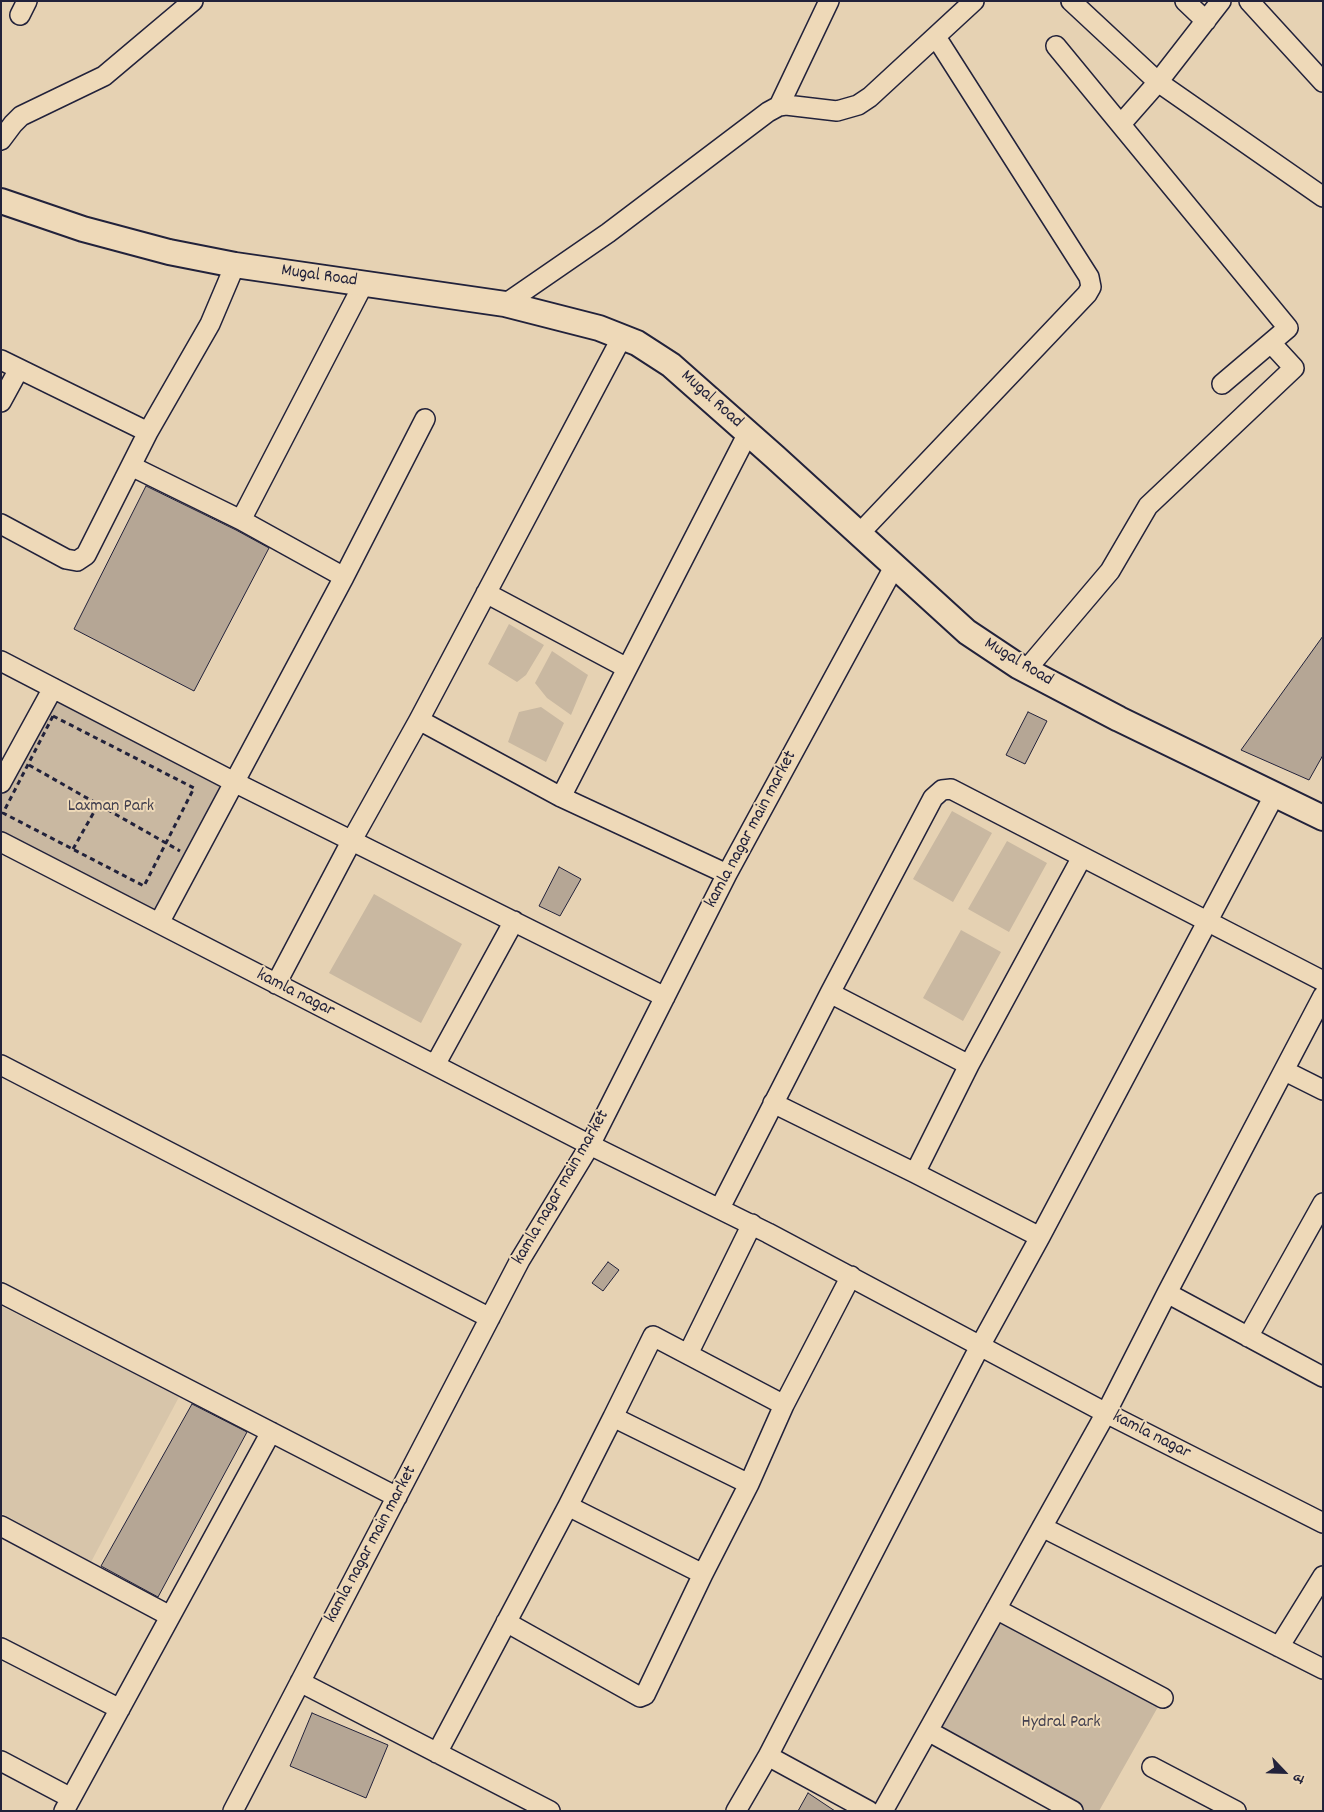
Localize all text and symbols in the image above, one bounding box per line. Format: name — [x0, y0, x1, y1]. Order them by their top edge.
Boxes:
street label: Mugal Road — [280, 261, 358, 293]
street label: Mugal Road — [675, 366, 747, 434]
street label: Mugal Road — [980, 634, 1056, 692]
street label: kamla nagar main market — [701, 748, 803, 912]
park label: Laxman Park — [68, 797, 154, 819]
street label: kamla nagar — [252, 965, 338, 1023]
street label: kamla nagar main market — [509, 1107, 615, 1269]
street label: kamla nagar — [1108, 1407, 1194, 1465]
street label: kamla nagar main market — [321, 1463, 423, 1627]
park label: Hydral Park — [1021, 1713, 1101, 1735]
north arrow — [1259, 1747, 1309, 1797]
text: उ — [1287, 1770, 1308, 1786]

